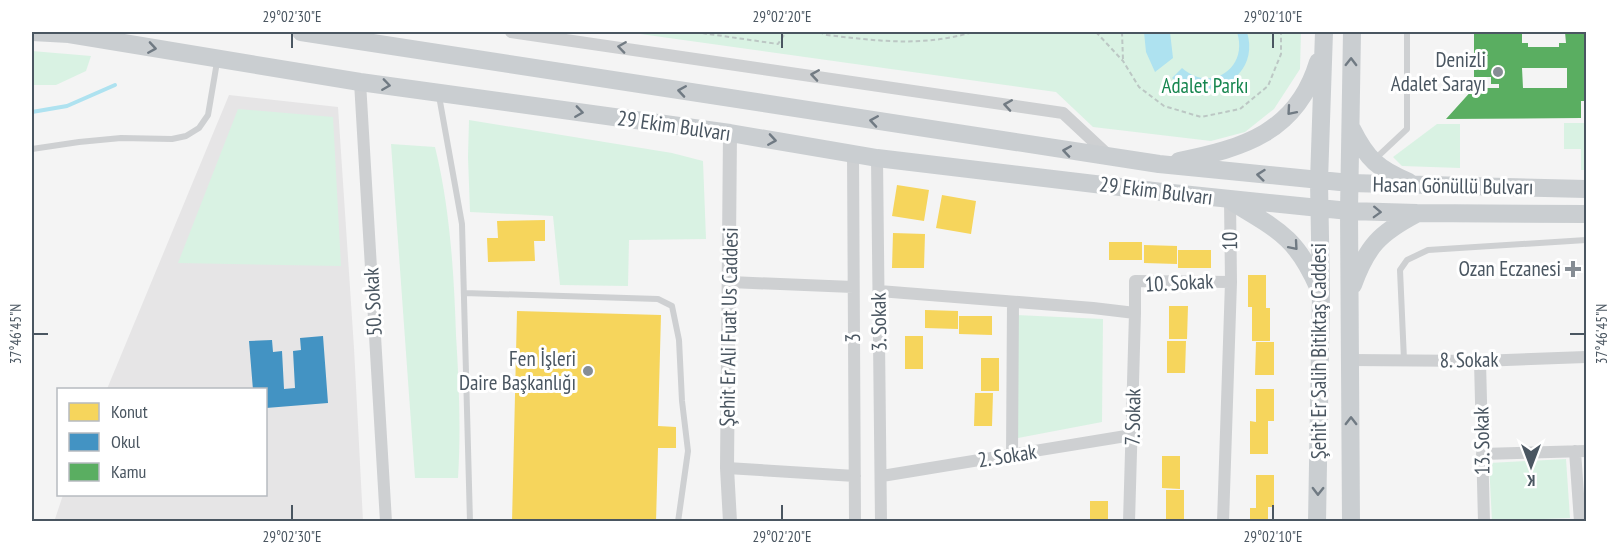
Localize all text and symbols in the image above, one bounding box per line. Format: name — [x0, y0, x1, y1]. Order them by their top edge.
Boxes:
text: 29°02'30"E — [262, 7, 322, 26]
text: 29°02'20"E — [752, 7, 812, 26]
text: 29°02'10"E — [1243, 7, 1303, 26]
one-way arrow — [147, 41, 156, 53]
one-way arrow — [618, 42, 627, 54]
place label: Denizli Adalet Sarayı — [1391, 46, 1486, 97]
one-way arrow — [1345, 57, 1357, 66]
marker: Denizli Adalet Sarayı — [1491, 65, 1505, 79]
one-way arrow — [811, 70, 820, 82]
park label: Adalet Parkı — [1162, 72, 1248, 99]
one-way arrow — [381, 79, 390, 91]
one-way arrow — [677, 86, 686, 98]
one-way arrow — [1004, 99, 1013, 111]
street label: 29 Ekim Bulvarı — [616, 104, 732, 147]
one-way arrow — [1287, 104, 1298, 115]
one-way arrow — [574, 106, 584, 118]
one-way arrow — [870, 116, 879, 128]
one-way arrow — [767, 134, 777, 146]
one-way arrow — [1063, 145, 1073, 158]
one-way arrow — [1256, 169, 1265, 182]
street label: 29 Ekim Bulvarı — [1098, 170, 1214, 211]
street label: Hasan Gönüllü Bulvarı — [1372, 171, 1534, 200]
one-way arrow — [1373, 205, 1382, 218]
street label: Şehit Er Ali Fuat Us Caddesi — [713, 227, 744, 427]
street label: 10 — [1216, 231, 1243, 251]
one-way arrow — [1287, 239, 1298, 250]
street label: Şehit Er Salih Bitiktaş Caddesi — [1305, 243, 1332, 459]
place label: Ozan Eczanesi — [1458, 255, 1561, 282]
marker: Ozan Eczanesi — [1566, 262, 1580, 276]
street label: 50. Sokak — [357, 267, 388, 337]
street label: 10. Sokak — [1144, 267, 1214, 298]
street label: 3. Sokak — [864, 292, 893, 352]
text: 37°46'45"N — [6, 304, 25, 364]
text: 37°46'45"N — [1592, 304, 1611, 364]
street label: 3 — [839, 333, 866, 343]
place label: Fen İşleri Daire Başkanlığı — [459, 345, 576, 396]
street label: 8. Sokak — [1439, 345, 1499, 374]
marker: Fen İşleri Daire Başkanlığı — [581, 364, 595, 378]
legend — [57, 388, 267, 496]
street label: 7. Sokak — [1119, 388, 1146, 446]
text: Konut — [111, 400, 148, 423]
street label: 13. Sokak — [1467, 407, 1496, 475]
one-way arrow — [1345, 417, 1357, 426]
text: Okul — [111, 430, 141, 453]
north arrow — [1501, 436, 1561, 496]
street label: 2. Sokak — [976, 438, 1038, 473]
text: Kamu — [111, 460, 146, 483]
text: K — [1526, 471, 1535, 491]
one-way arrow — [1311, 487, 1324, 496]
text: 29°02'30"E — [262, 527, 322, 546]
text: 29°02'20"E — [752, 527, 812, 546]
text: 29°02'10"E — [1243, 527, 1303, 546]

